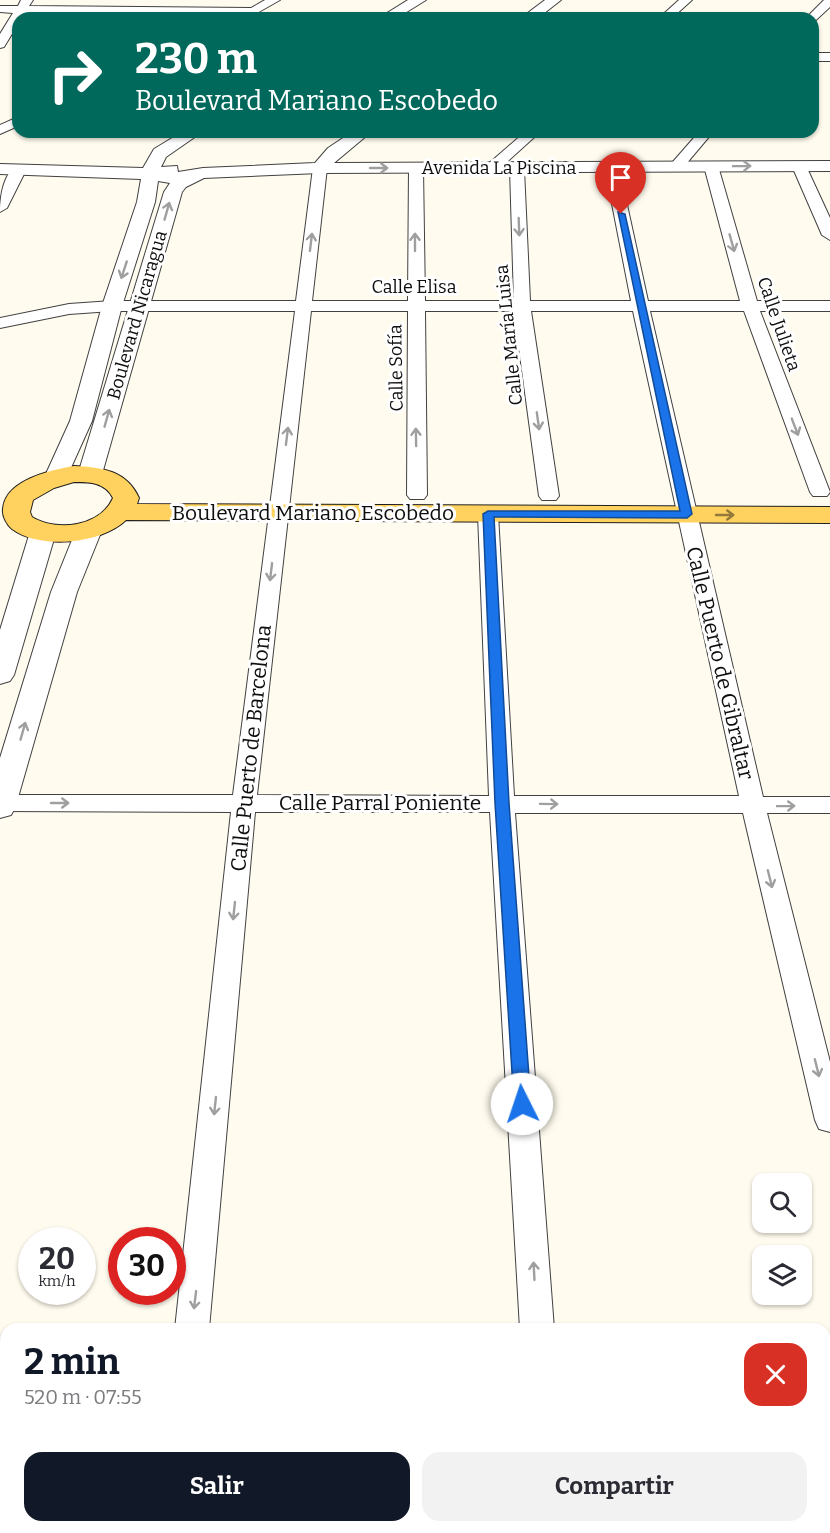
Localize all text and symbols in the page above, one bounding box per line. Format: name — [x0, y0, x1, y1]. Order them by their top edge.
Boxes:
text: 230 m — [135, 34, 257, 84]
icon: right — [36, 36, 114, 114]
text: Boulevard Mariano Escobedo — [135, 85, 498, 117]
pin — [595, 152, 646, 214]
street label: Avenida La Piscina — [422, 157, 577, 179]
one-way arrow — [731, 160, 751, 172]
icon: arrive — [604, 161, 637, 194]
one-way arrow — [368, 162, 388, 174]
one-way arrow — [162, 202, 173, 221]
one-way arrow — [513, 217, 525, 237]
street label: Boulevard Nicaragua — [102, 228, 172, 402]
one-way arrow — [409, 232, 421, 252]
one-way arrow — [305, 233, 316, 252]
one-way arrow — [727, 233, 738, 252]
one-way arrow — [117, 260, 128, 279]
street label: Calle María Luisa — [491, 263, 527, 406]
street label: Calle Julieta — [753, 274, 805, 374]
street label: Calle Elisa — [371, 276, 457, 298]
street label: Calle Sofía — [384, 324, 408, 412]
one-way arrow — [102, 409, 113, 428]
one-way arrow — [533, 411, 544, 430]
one-way arrow — [791, 417, 802, 436]
one-way arrow — [282, 426, 293, 446]
one-way arrow — [410, 427, 422, 447]
street label: Boulevard Mariano Escobedo — [172, 500, 454, 526]
one-way arrow — [715, 509, 735, 521]
street label: Calle Puerto de Gibraltar — [681, 544, 759, 782]
one-way arrow — [265, 561, 276, 581]
street label: Calle Puerto de Barcelona — [225, 623, 277, 873]
one-way arrow — [18, 722, 29, 741]
street label: Calle Parral Poniente — [279, 790, 481, 816]
one-way arrow — [49, 797, 69, 809]
one-way arrow — [538, 798, 558, 810]
one-way arrow — [775, 800, 795, 812]
one-way arrow — [764, 869, 776, 888]
one-way arrow — [228, 901, 239, 921]
one-way arrow — [811, 1058, 823, 1077]
position arrow — [490, 1072, 554, 1136]
one-way arrow — [209, 1095, 220, 1115]
map controls — [752, 1173, 812, 1305]
button: search — [752, 1173, 812, 1233]
speed limit sign: 30 — [108, 1227, 186, 1305]
text: 20 — [39, 1241, 75, 1277]
button: layers — [752, 1245, 812, 1305]
one-way arrow — [528, 1261, 539, 1281]
text: km/h — [38, 1272, 76, 1290]
one-way arrow — [190, 1289, 201, 1309]
text: 2 min — [24, 1340, 120, 1384]
button: close — [744, 1343, 807, 1406]
text: 520 m · 07:55 — [24, 1385, 142, 1409]
button: Salir — [24, 1452, 410, 1521]
button: Compartir — [422, 1452, 807, 1521]

